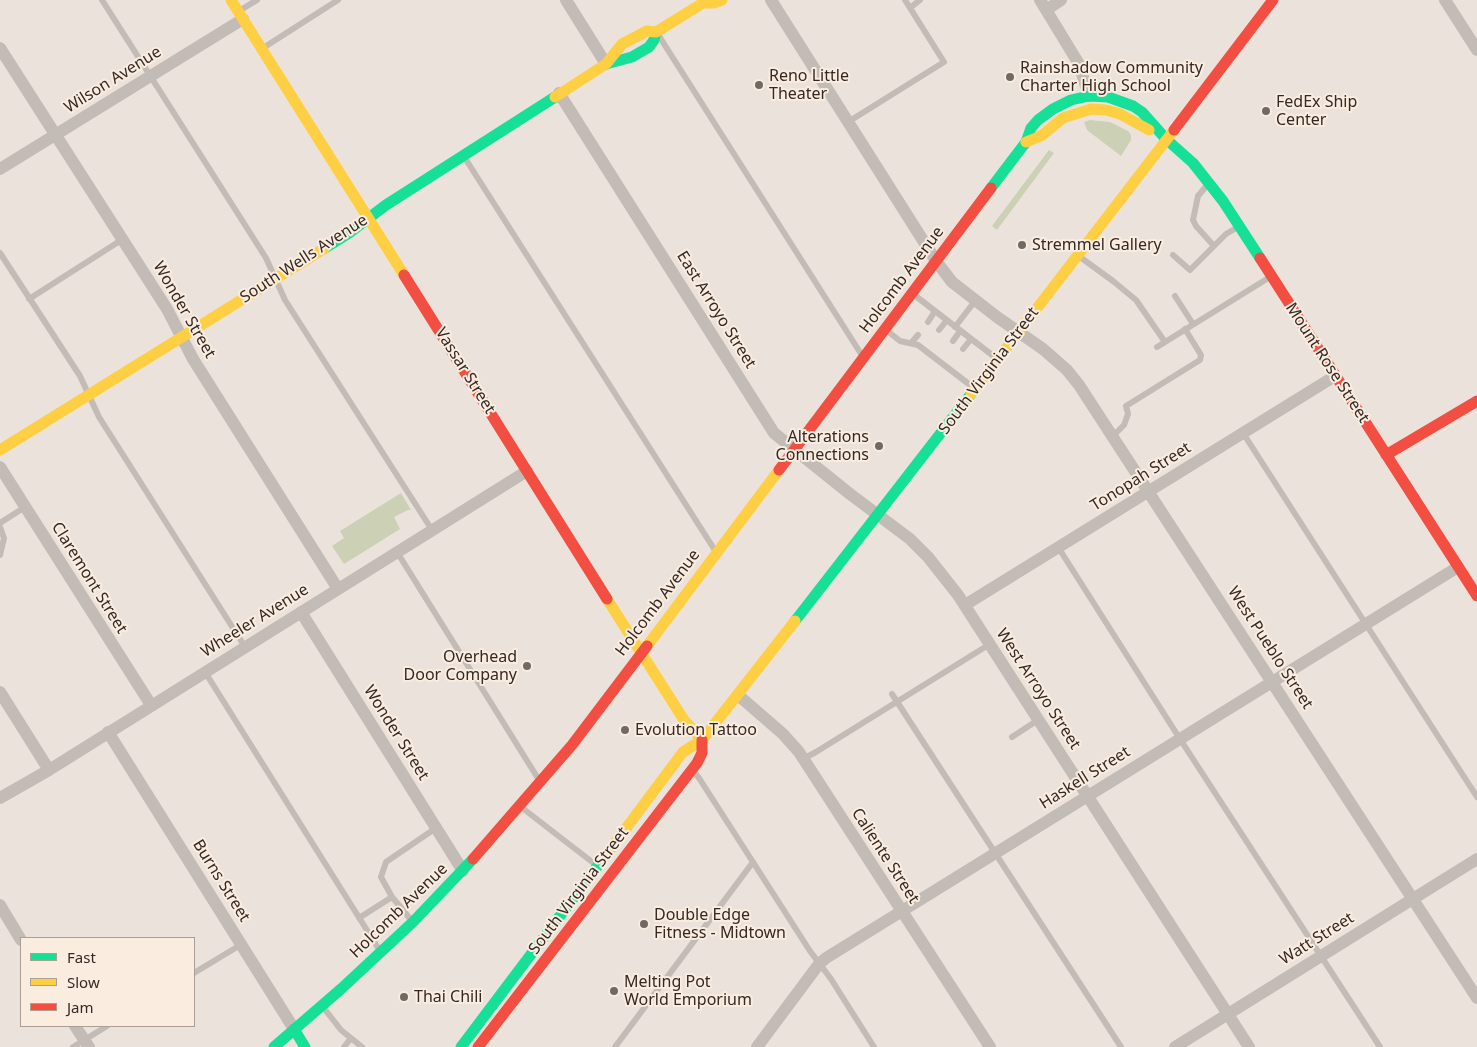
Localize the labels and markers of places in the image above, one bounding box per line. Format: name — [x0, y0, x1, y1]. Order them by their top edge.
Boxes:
place label: Rainshadow Community Charter High School — [1020, 58, 1203, 96]
place label: Reno Little Theater — [769, 66, 849, 104]
marker: Rainshadow Community Charter High School — [1004, 71, 1016, 83]
marker: Reno Little Theater — [753, 79, 765, 91]
place label: FedEx Ship Center — [1276, 92, 1357, 130]
marker: FedEx Ship Center — [1260, 105, 1272, 117]
place label: Stremmel Gallery — [1032, 235, 1162, 255]
marker: Stremmel Gallery — [1016, 239, 1028, 251]
place label: Alterations Connections — [776, 427, 869, 465]
marker: Alterations Connections — [873, 440, 885, 452]
place label: Overhead Door Company — [404, 647, 517, 685]
marker: Overhead Door Company — [521, 660, 533, 672]
place label: Evolution Tattoo — [635, 720, 757, 740]
marker: Evolution Tattoo — [619, 724, 631, 736]
place label: Double Edge Fitness - Midtown — [654, 905, 786, 943]
marker: Double Edge Fitness - Midtown — [638, 918, 650, 930]
place label: Melting Pot World Emporium — [624, 972, 752, 1010]
marker: Melting Pot World Emporium — [608, 985, 620, 997]
place label: Thai Chili — [414, 987, 482, 1007]
marker: Thai Chili — [398, 991, 410, 1003]

